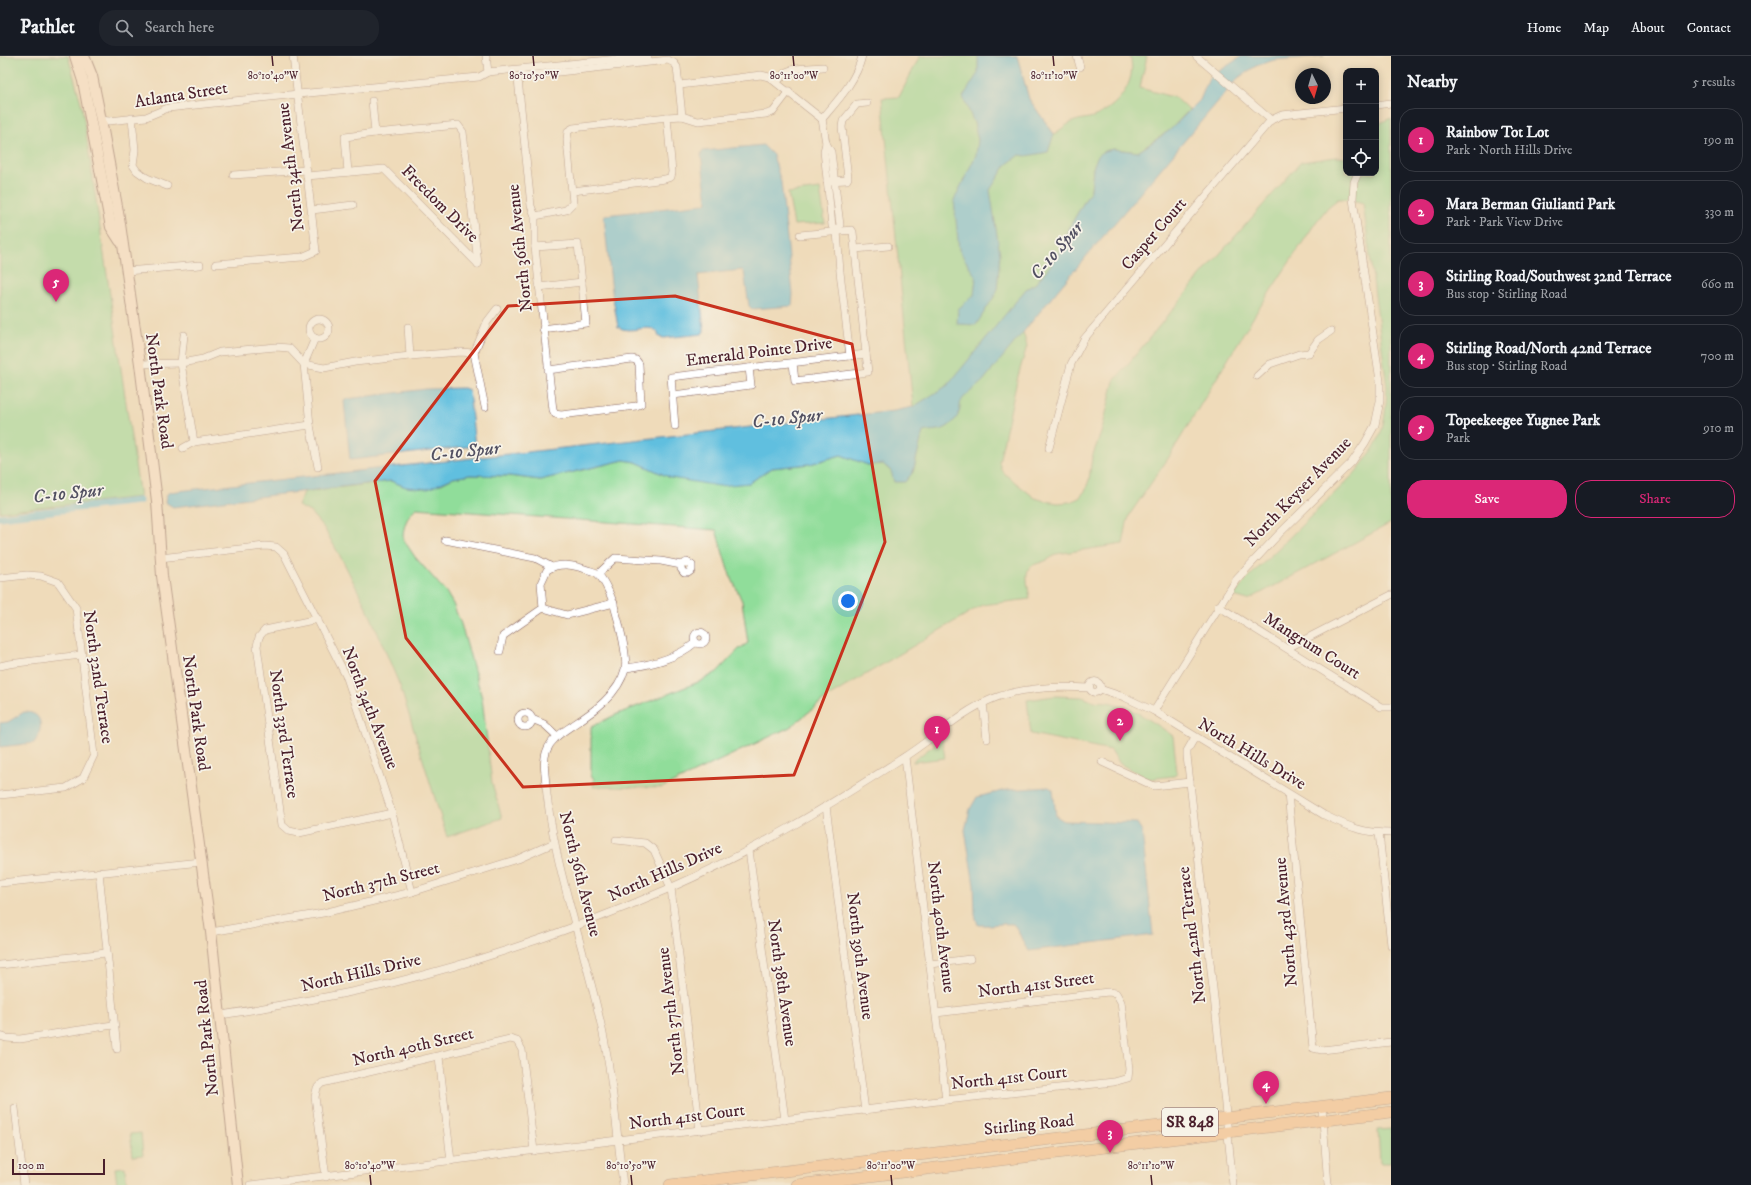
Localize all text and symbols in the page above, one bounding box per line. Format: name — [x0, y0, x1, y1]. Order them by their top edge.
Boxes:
search box — [99, 10, 379, 46]
text: Pathlet — [20, 16, 75, 39]
icon: search — [113, 17, 135, 39]
text: Search here — [145, 18, 214, 37]
text: Home — [1527, 19, 1561, 37]
text: Map — [1583, 19, 1609, 37]
text: About — [1631, 19, 1665, 37]
text: Contact — [1687, 19, 1731, 37]
north arrow — [1295, 68, 1331, 104]
map controls — [1343, 68, 1379, 176]
button: + — [1343, 68, 1379, 104]
text: 80°10'40"W — [248, 70, 299, 82]
text: 80°10'50"W — [509, 70, 560, 82]
text: 80°11'00"W — [770, 70, 819, 82]
text: 80°11'10"W — [1031, 70, 1078, 82]
text: Nearby — [1407, 71, 1457, 93]
text: 5 results — [1693, 74, 1735, 90]
street label: Atlanta Street — [133, 77, 230, 113]
street label: North 34th Avenue — [272, 101, 310, 233]
button: − — [1343, 104, 1379, 140]
text: Rainbow Tot Lot — [1446, 123, 1549, 142]
text: 1 — [1419, 132, 1423, 148]
text: 190 m — [1703, 132, 1734, 148]
button: locate — [1343, 140, 1379, 176]
text: Park · North Hills Drive — [1446, 142, 1572, 158]
street label: Freedom Drive — [397, 161, 483, 247]
street label: North 36th Avenue — [502, 183, 538, 313]
street label: Casper Court — [1116, 193, 1192, 275]
text: Mara Berman Giulianti Park — [1446, 195, 1615, 214]
text: 2 — [1418, 204, 1424, 220]
text: 330 m — [1705, 204, 1734, 220]
text: Park · Park View Drive — [1446, 214, 1563, 230]
water label: C-10 Spur — [1026, 216, 1089, 285]
text: Stirling Road/Southwest 32nd Terrace — [1446, 267, 1671, 286]
pin: 5 — [43, 269, 69, 302]
text: 3 — [1419, 276, 1423, 292]
text: 660 m — [1701, 276, 1734, 292]
text: Bus stop · Stirling Road — [1446, 286, 1567, 302]
street label: North Park Road — [140, 332, 178, 451]
street label: Emerald Pointe Drive — [684, 332, 834, 372]
text: Stirling Road/North 42nd Terrace — [1446, 339, 1651, 358]
text: 4 — [1417, 348, 1425, 364]
text: 700 m — [1701, 348, 1734, 364]
text: Bus stop · Stirling Road — [1446, 358, 1567, 374]
water label: C-10 Spur — [751, 404, 825, 434]
text: Topeekeegee Yugnee Park — [1446, 411, 1600, 430]
text: 5 — [1418, 420, 1424, 436]
text: 910 m — [1703, 420, 1734, 436]
text: Park — [1446, 430, 1470, 446]
street label: North Keyser Avenue — [1240, 432, 1356, 552]
water label: C-10 Spur — [429, 437, 503, 467]
water label: C-10 Spur — [32, 479, 106, 509]
button: Save — [1407, 480, 1567, 518]
button: Share — [1575, 480, 1735, 518]
your location — [838, 591, 858, 611]
street label: Mangrum Court — [1259, 607, 1365, 685]
street label: North 32nd Terrace — [78, 609, 118, 745]
street label: North 34th Avenue — [337, 644, 403, 772]
street label: North Park Road — [177, 654, 215, 773]
street label: North 33rd Terrace — [264, 668, 304, 800]
pin: 2 — [1107, 708, 1133, 741]
street label: North Hills Drive — [1194, 713, 1310, 795]
pin: 1 — [924, 716, 950, 749]
street label: North 36th Avenue — [554, 809, 606, 939]
street label: North Hills Drive — [605, 837, 725, 907]
street label: North 43rd Avenue — [1269, 856, 1303, 988]
street label: North 37th Street — [320, 857, 442, 907]
street label: North 40th Avenue — [922, 860, 960, 994]
street label: North 42nd Terrace — [1173, 865, 1211, 1005]
street label: North 39th Avenue — [841, 891, 879, 1021]
street label: North 38th Avenue — [762, 918, 802, 1048]
street label: North 37th Avenue — [652, 946, 690, 1076]
street label: North Hills Drive — [299, 949, 423, 997]
street label: North 41st Street — [977, 967, 1096, 1003]
street label: North Park Road — [190, 978, 224, 1097]
street label: North 40th Street — [350, 1022, 476, 1072]
street label: North 41st Court — [950, 1061, 1069, 1095]
pin: 4 — [1253, 1071, 1279, 1104]
street label: North 41st Court — [628, 1099, 747, 1135]
road number: SR 848 — [1162, 1108, 1218, 1136]
street label: Stirling Road — [983, 1109, 1076, 1141]
pin: 3 — [1097, 1120, 1123, 1153]
scale bar — [12, 1157, 105, 1176]
text: 100 m — [18, 1159, 44, 1173]
text: 80°10'40"W — [345, 1160, 396, 1172]
text: 80°10'50"W — [606, 1160, 657, 1172]
text: 80°11'00"W — [867, 1160, 916, 1172]
text: 80°11'10"W — [1128, 1160, 1175, 1172]

